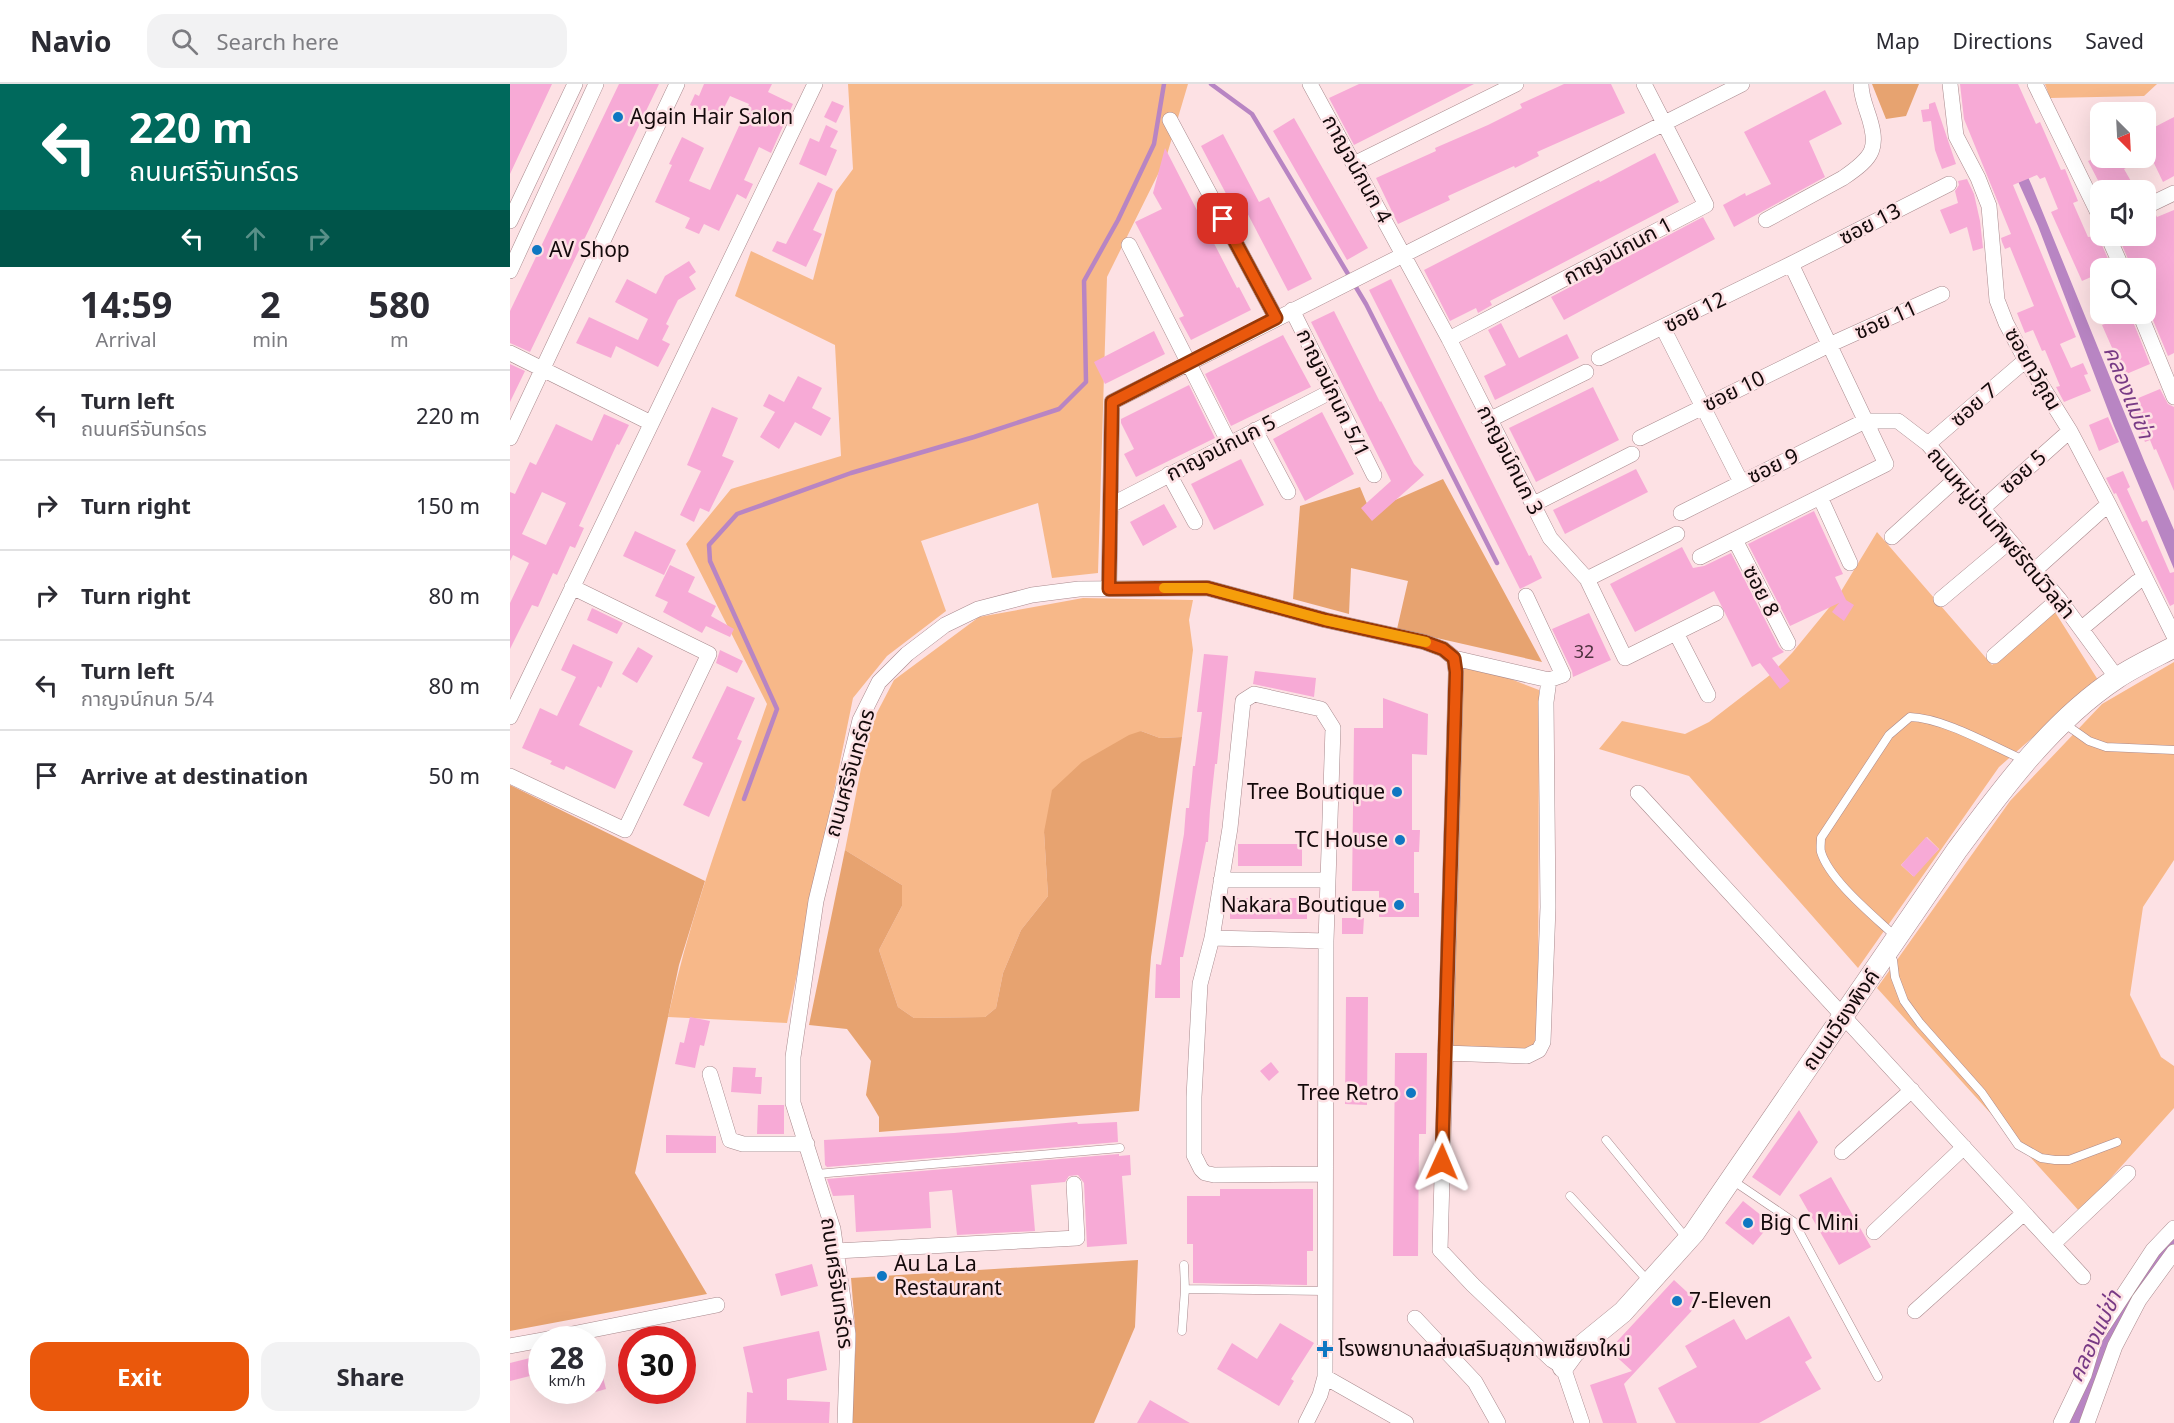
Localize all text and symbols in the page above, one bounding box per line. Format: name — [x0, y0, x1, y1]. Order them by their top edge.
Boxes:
search box — [147, 14, 567, 68]
text: Navio — [30, 22, 111, 60]
icon: search — [168, 25, 201, 58]
text: Search here — [216, 26, 339, 56]
text: Map — [1876, 27, 1920, 55]
text: Directions — [1953, 27, 2052, 55]
text: Saved — [2085, 27, 2144, 55]
text: 220 m — [129, 98, 253, 155]
place label: Again Hair Salon — [630, 102, 793, 130]
north arrow — [2090, 102, 2156, 168]
map controls — [2090, 102, 2156, 324]
icon: left — [30, 108, 108, 186]
street label: กาญจน์กนก 4 — [1317, 109, 1399, 228]
marker: Again Hair Salon — [611, 110, 625, 124]
text: ถนนศรีจันทร์ดร — [129, 152, 299, 189]
button: sound — [2090, 180, 2156, 246]
pin — [1197, 193, 1248, 244]
street label: ซอย 13 — [1834, 196, 1905, 250]
icon: arrive — [1206, 202, 1239, 235]
street label: กาญจน์กนก 1 — [1558, 210, 1677, 291]
icon: left — [176, 222, 209, 255]
icon: ahead — [239, 222, 272, 255]
icon: right — [302, 222, 335, 255]
place label: AV Shop — [549, 235, 630, 263]
marker: AV Shop — [530, 243, 544, 257]
button: search — [2090, 258, 2156, 324]
text: 14:59 — [80, 280, 172, 329]
text: 2 — [260, 280, 281, 329]
text: 580 — [368, 280, 430, 329]
street label: ซอย 12 — [1659, 284, 1730, 338]
street label: ซอย 11 — [1850, 293, 1921, 345]
street label: ซอยทวีคูณ — [1999, 322, 2069, 415]
street label: กาญจน์กนก 5/1 — [1291, 324, 1377, 461]
text: Arrival — [96, 326, 157, 353]
text: min — [252, 326, 288, 353]
text: m — [390, 326, 409, 353]
water label: คลองแม่ข่า — [2098, 341, 2162, 443]
street label: ซอย 10 — [1698, 363, 1769, 417]
street label: ซอย 7 — [1944, 376, 2003, 432]
text: Turn left — [81, 385, 175, 415]
icon: left — [30, 399, 63, 432]
text: 220 m — [416, 400, 480, 430]
street label: กาญจน์กนก 3 — [1471, 400, 1551, 519]
street label: กาญจน์กนก 5 — [1161, 407, 1280, 487]
text: ถนนศรีจันทร์ดร — [81, 415, 207, 442]
street label: ถนนหมู่บ้านทิพย์รัตน์วิลล่า — [1921, 440, 2082, 624]
street label: ซอย 9 — [1742, 441, 1803, 489]
street label: ซอย 5 — [1993, 443, 2052, 500]
icon: right — [30, 489, 63, 522]
text: Turn right — [81, 490, 191, 520]
text: 150 m — [416, 490, 480, 520]
street label: ซอย 8 — [1737, 560, 1787, 621]
icon: right — [30, 579, 63, 612]
text: Turn right — [81, 580, 191, 610]
text: 80 m — [429, 580, 480, 610]
house number: 32 — [1574, 639, 1594, 663]
text: Turn left — [81, 655, 175, 685]
icon: left — [30, 669, 63, 702]
text: 80 m — [429, 670, 480, 700]
text: กาญจน์กนก 5/4 — [81, 685, 214, 712]
street label: ถนนศรีจันทร์ดร — [817, 705, 881, 840]
icon: arrive — [30, 759, 63, 792]
text: Arrive at destination — [81, 760, 308, 790]
text: 50 m — [429, 760, 480, 790]
place label: Tree Boutique — [1247, 777, 1385, 805]
marker: Tree Boutique — [1390, 785, 1404, 799]
place label: TC House — [1295, 825, 1388, 853]
marker: TC House — [1393, 833, 1407, 847]
place label: Nakara Boutique — [1221, 890, 1387, 918]
marker: Nakara Boutique — [1392, 898, 1406, 912]
street label: ถนนเวียงพิงค์ — [1795, 963, 1885, 1075]
place label: Tree Retro — [1298, 1078, 1399, 1106]
marker: Tree Retro — [1404, 1086, 1418, 1100]
position arrow — [1410, 1130, 1474, 1194]
place label: Big C Mini — [1760, 1208, 1859, 1236]
street label: ถนนศรีจันทร์ดร — [815, 1216, 861, 1350]
marker: Big C Mini — [1741, 1216, 1755, 1230]
place label: Au La La Restaurant — [894, 1249, 1002, 1301]
marker: Au La La Restaurant — [875, 1269, 889, 1283]
water label: คลองแม่ข่า — [2059, 1284, 2128, 1386]
place label: 7-Eleven — [1689, 1286, 1772, 1314]
marker: 7-Eleven — [1670, 1294, 1684, 1308]
speed limit sign: 30 — [618, 1326, 696, 1404]
place label: โรงพยาบาลส่งเสริมสุขภาพเชียงใหม่ — [1338, 1334, 1631, 1362]
text: 28 — [550, 1337, 584, 1378]
marker: โรงพยาบาลส่งเสริมสุขภาพเชียงใหม่ — [1316, 1340, 1334, 1358]
button: Exit — [30, 1342, 249, 1411]
button: Share — [261, 1342, 480, 1411]
text: km/h — [549, 1370, 585, 1390]

